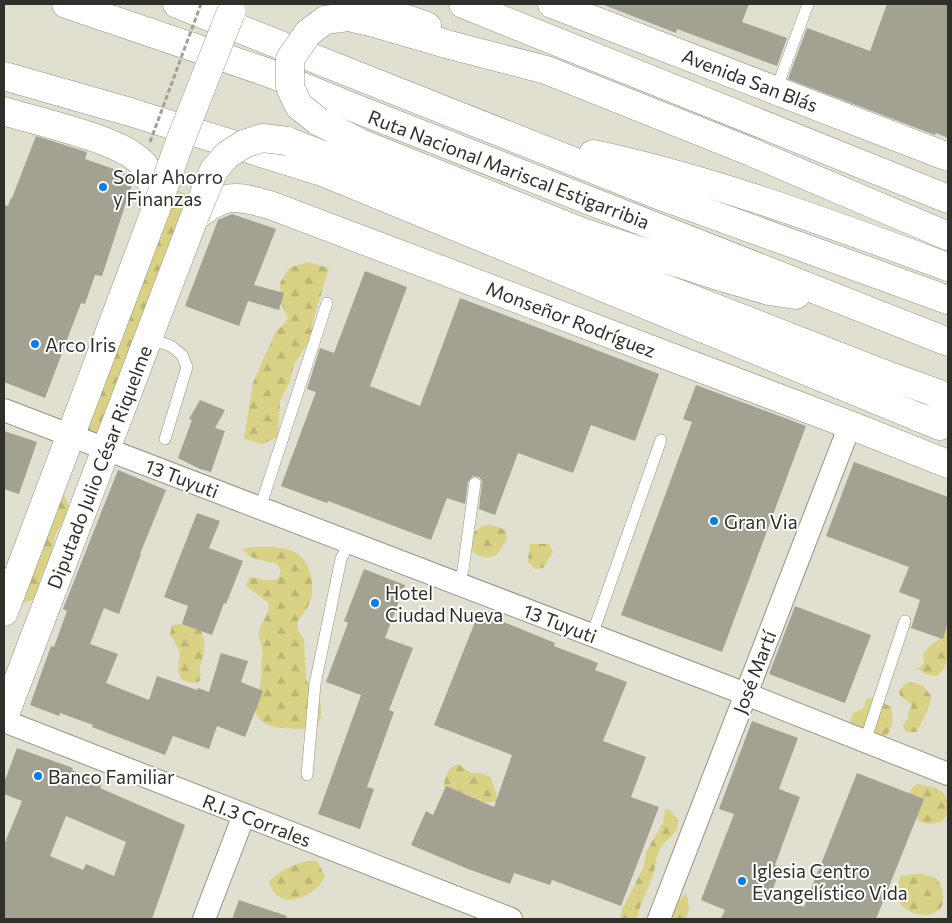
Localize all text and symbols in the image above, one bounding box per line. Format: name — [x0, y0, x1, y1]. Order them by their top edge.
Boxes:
street label: Avenida San Blás — [679, 44, 821, 116]
street label: Ruta Nacional Mariscal Estigarribia — [365, 105, 653, 233]
place label: Solar Ahorro y Finanzas — [113, 165, 223, 210]
marker: Solar Ahorro y Finanzas — [97, 181, 109, 193]
street label: Monseñor Rodríguez — [483, 276, 659, 362]
place label: Arco Iris — [45, 333, 116, 356]
marker: Arco Iris — [29, 338, 41, 350]
street label: Diputado Julio César Riquelme — [42, 342, 156, 592]
street label: 13 Tuyuti — [142, 453, 222, 503]
place label: Gran Via — [724, 510, 798, 533]
marker: Gran Via — [708, 515, 720, 527]
place label: Hotel Ciudad Nueva — [385, 581, 503, 626]
marker: Hotel Ciudad Nueva — [369, 597, 381, 609]
street label: 13 Tuyuti — [520, 598, 600, 648]
street label: José Martí — [728, 626, 781, 717]
place label: Banco Familiar — [48, 765, 175, 788]
marker: Banco Familiar — [32, 770, 44, 782]
street label: R.I.3 Corrales — [200, 789, 314, 851]
place label: Iglesia Centro Evangelístico Vida — [752, 859, 908, 904]
marker: Iglesia Centro Evangelístico Vida — [736, 875, 748, 887]

